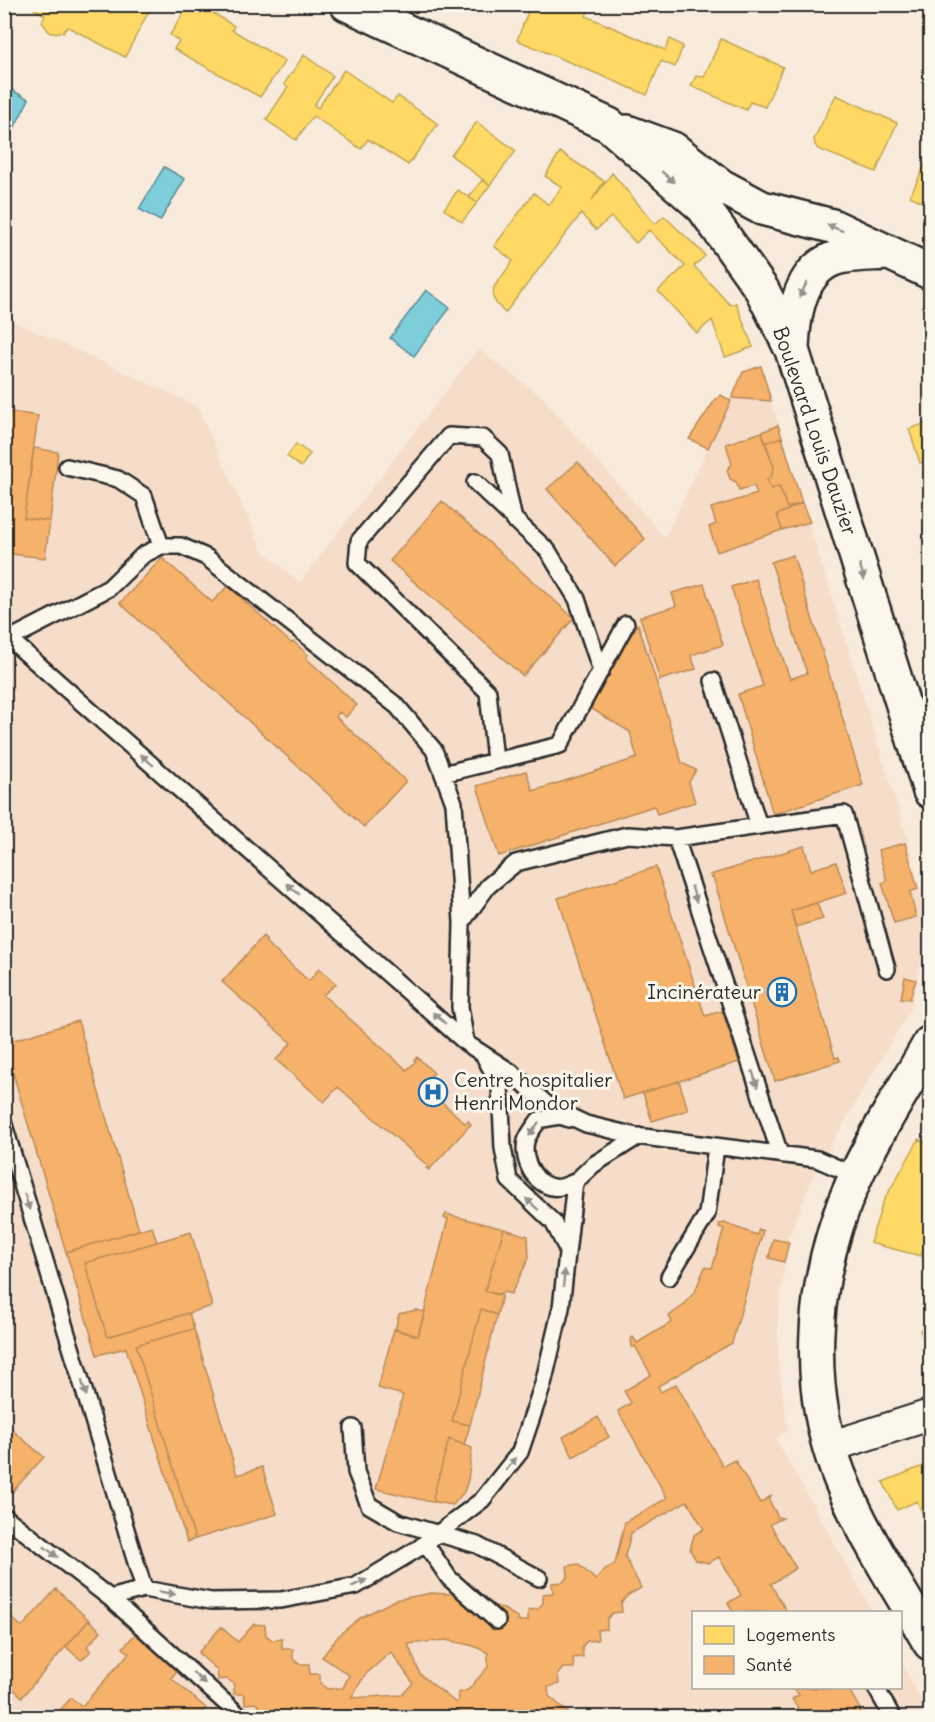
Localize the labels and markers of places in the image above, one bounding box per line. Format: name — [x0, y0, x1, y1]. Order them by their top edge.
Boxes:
building icon: Incinérateur — [766, 976, 798, 1008]
place label: Incinérateur — [647, 979, 761, 1004]
place label: Centre hospitalier Henri Mondor — [454, 1067, 612, 1115]
hospital icon: Centre hospitalier Henri Mondor — [417, 1076, 449, 1108]

